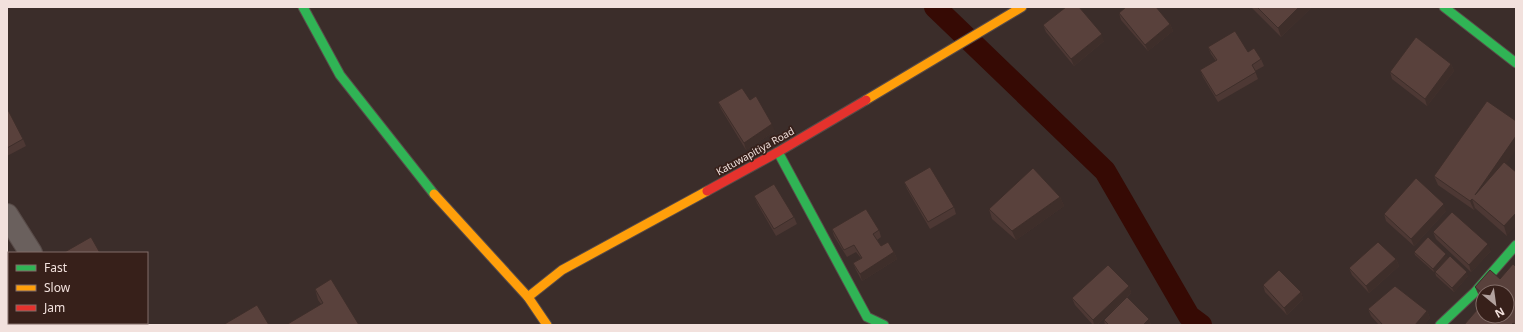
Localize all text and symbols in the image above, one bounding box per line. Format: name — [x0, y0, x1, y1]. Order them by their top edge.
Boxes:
street label: Katuwapitiya Road — [713, 124, 797, 178]
legend — [8, 252, 148, 324]
text: Fast — [44, 259, 68, 276]
text: Slow — [44, 279, 71, 296]
north arrow — [1475, 284, 1515, 324]
text: Jam — [43, 299, 65, 316]
text: N — [1493, 304, 1508, 322]

